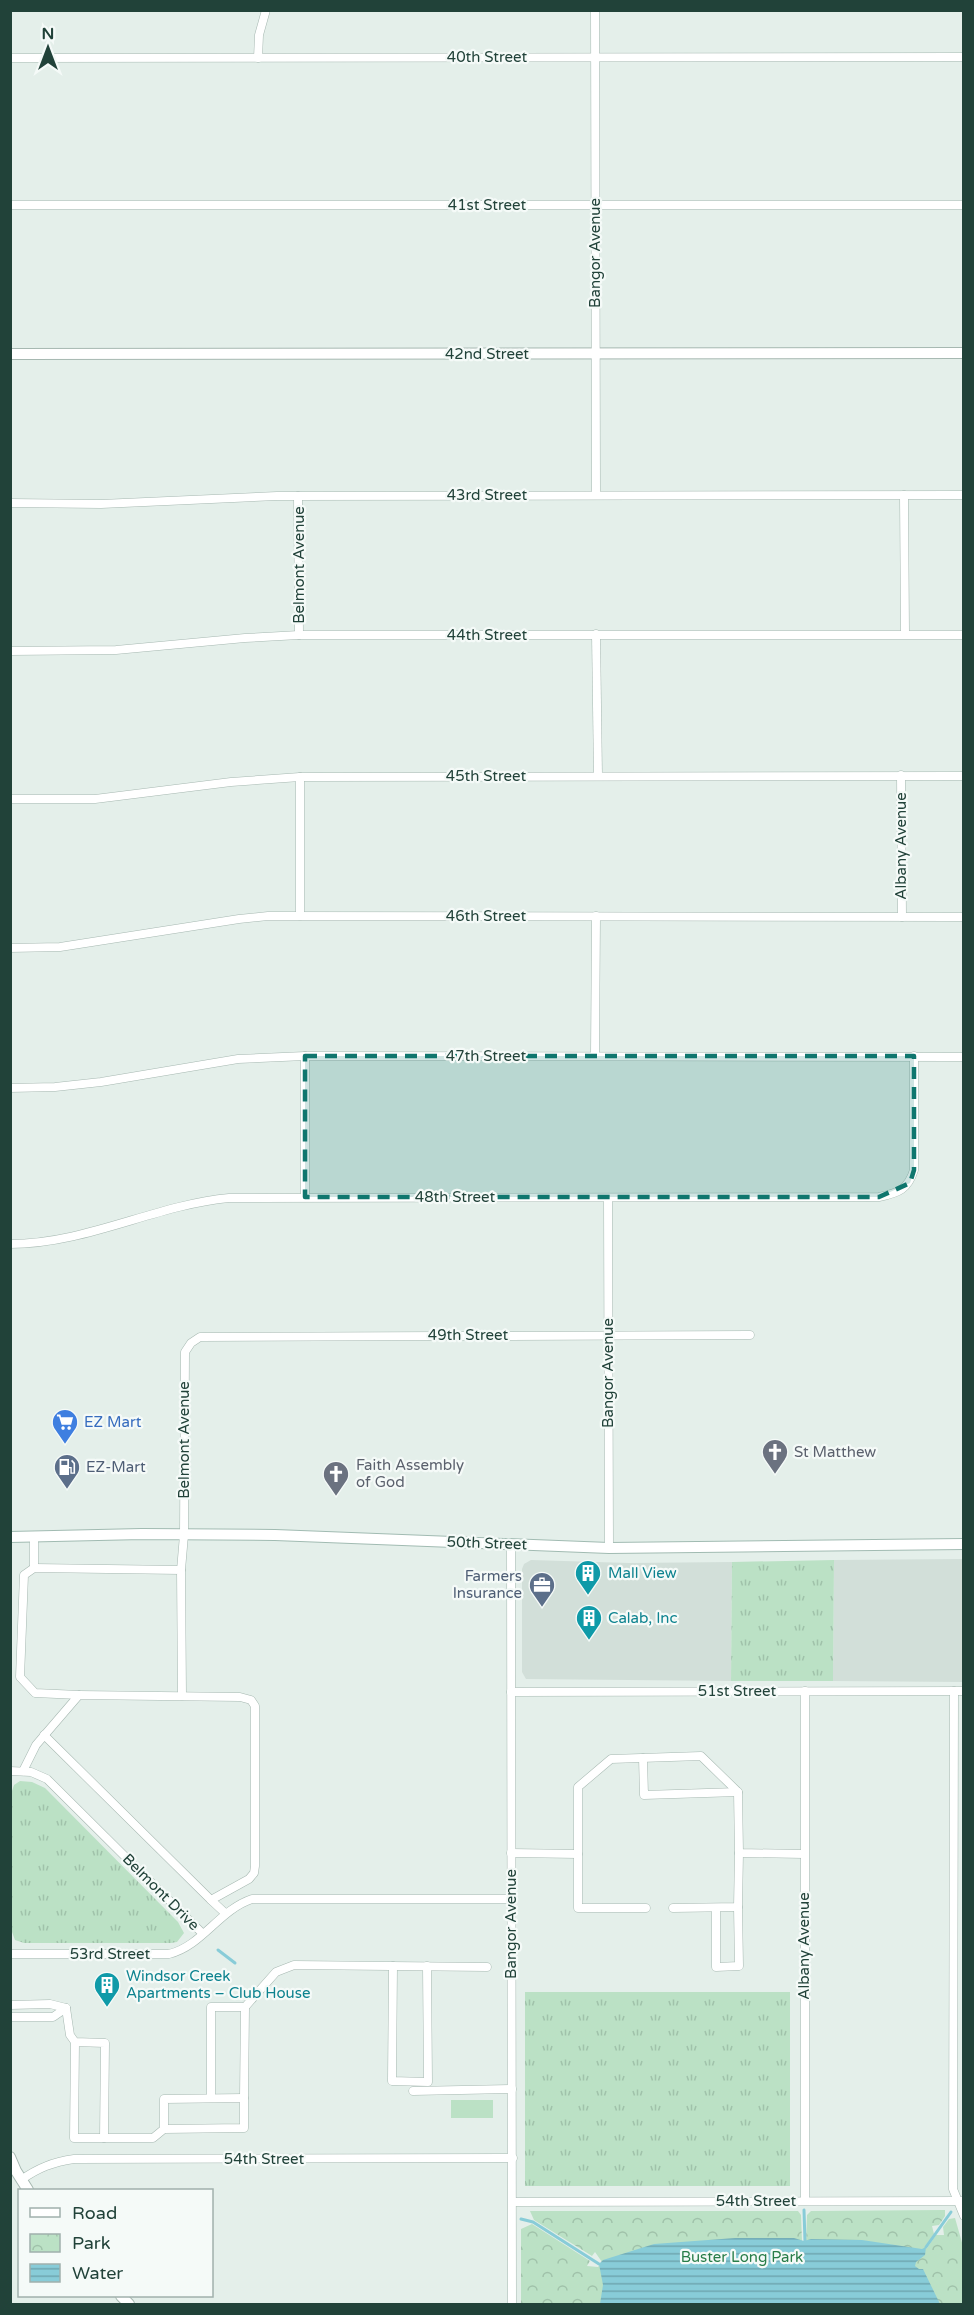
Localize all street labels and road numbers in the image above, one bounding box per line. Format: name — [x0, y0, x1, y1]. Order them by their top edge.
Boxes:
street label: 40th Street — [447, 48, 528, 66]
street label: 41st Street — [448, 196, 527, 214]
street label: Bangor Avenue — [586, 198, 604, 308]
street label: 42nd Street — [445, 345, 529, 363]
street label: 43rd Street — [447, 486, 528, 504]
street label: Belmont Avenue — [290, 506, 308, 624]
street label: 44th Street — [447, 626, 528, 644]
street label: 45th Street — [446, 767, 527, 785]
street label: Albany Avenue — [892, 792, 910, 900]
street label: 46th Street — [446, 907, 527, 925]
street label: 47th Street — [446, 1047, 527, 1065]
street label: 48th Street — [415, 1188, 496, 1206]
street label: Bangor Avenue — [599, 1318, 617, 1428]
street label: 49th Street — [428, 1326, 509, 1344]
street label: Belmont Avenue — [175, 1381, 193, 1499]
street label: 50th Street — [446, 1533, 528, 1553]
street label: 51st Street — [698, 1682, 777, 1700]
street label: Belmont Drive — [119, 1850, 203, 1934]
street label: Bangor Avenue — [502, 1869, 520, 1979]
street label: Albany Avenue — [795, 1892, 813, 2000]
street label: 53rd Street — [70, 1945, 151, 1963]
street label: 54th Street — [224, 2150, 305, 2168]
street label: 54th Street — [716, 2192, 797, 2210]

